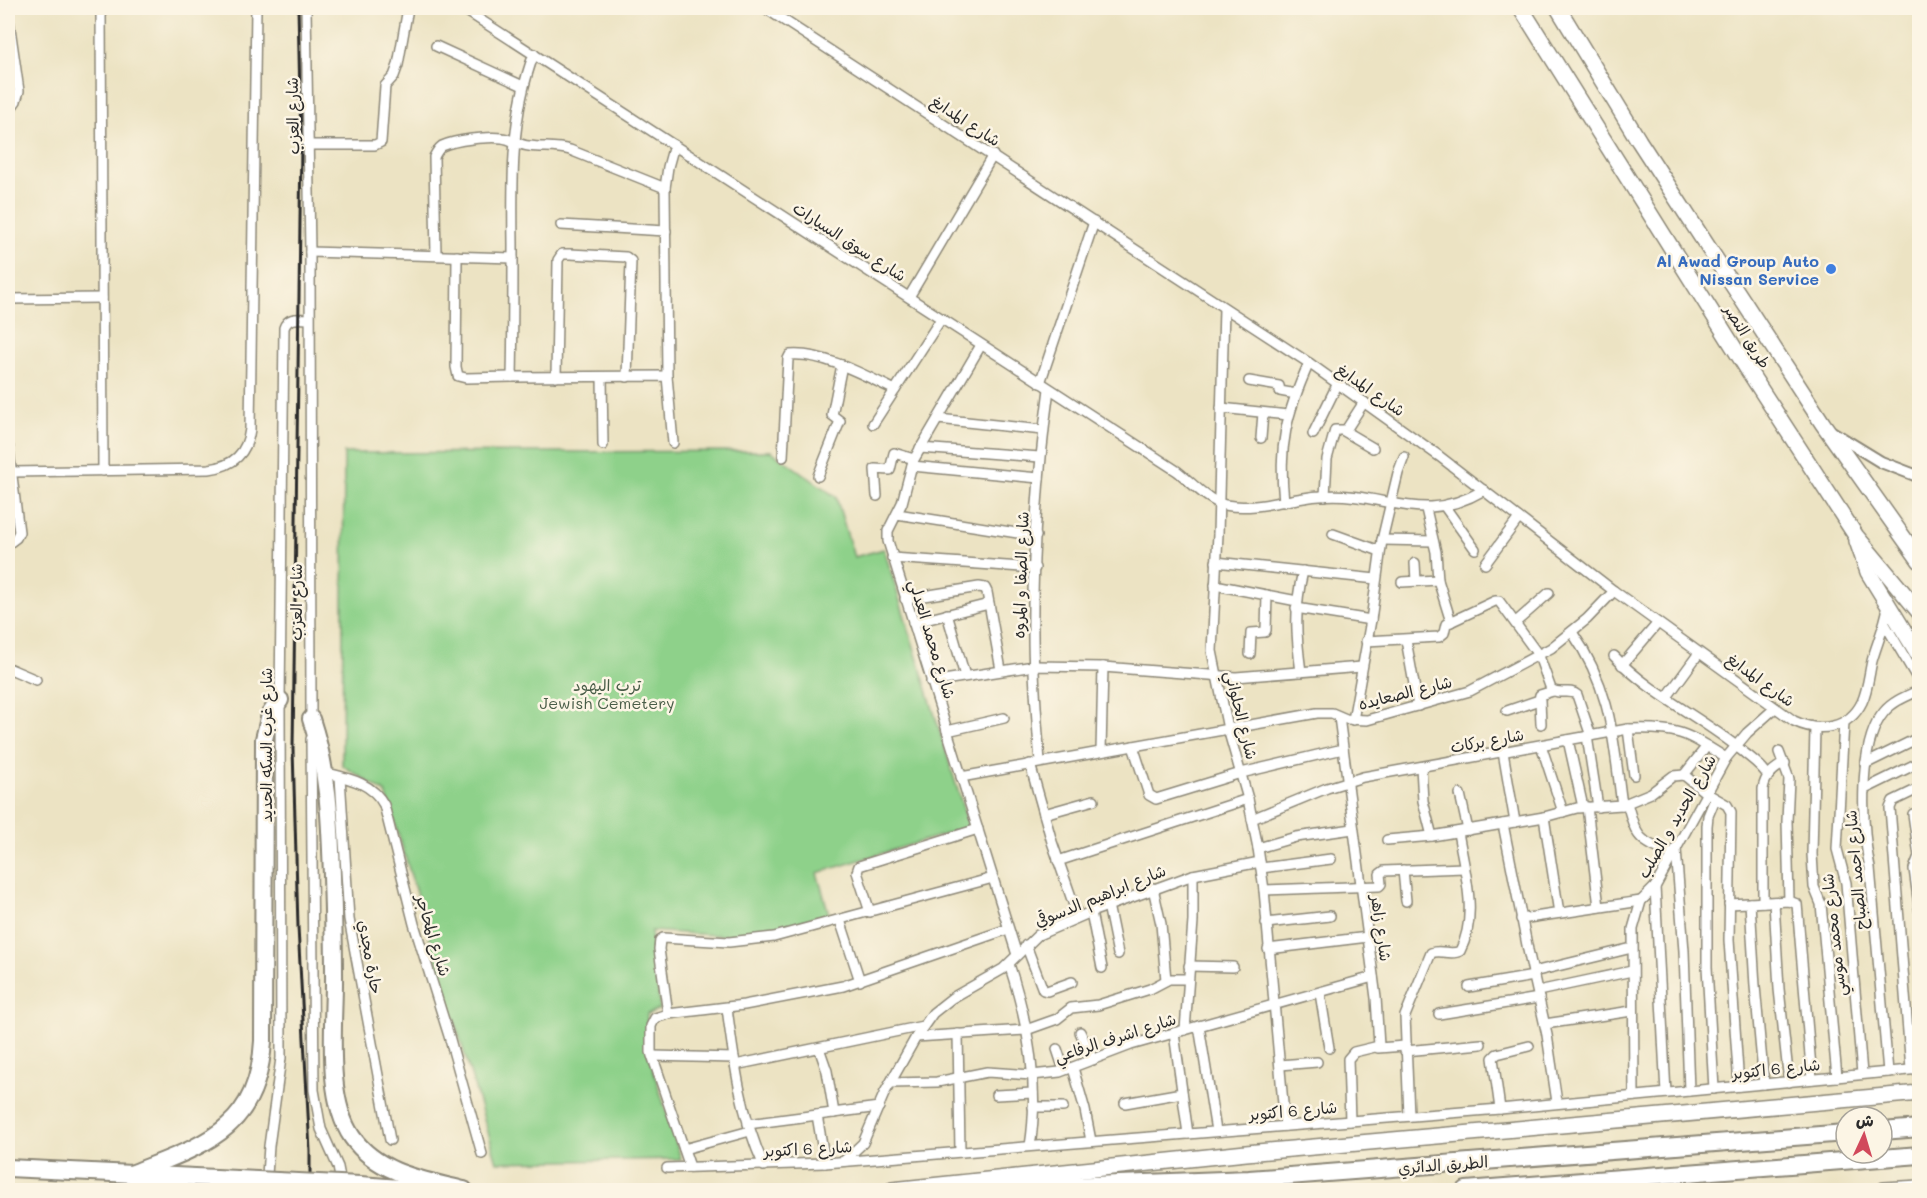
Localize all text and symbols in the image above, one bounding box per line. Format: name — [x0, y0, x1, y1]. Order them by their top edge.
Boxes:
street label: شارع العزب — [281, 77, 305, 155]
street label: شارع المدابغ — [926, 90, 1005, 152]
street label: شارع سوق السيارات — [788, 197, 911, 287]
place label: Al Awad Group Auto Nissan Service — [1656, 250, 1819, 289]
marker: Al Awad Group Auto Nissan Service — [1824, 262, 1838, 276]
street label: طريق النصر — [1719, 298, 1776, 372]
street label: شارع المدابغ — [1331, 358, 1410, 422]
street label: شارع الصفا و المروه — [1007, 511, 1035, 639]
street label: شارع العزب — [285, 563, 308, 641]
street label: شارع محمد العدلي — [900, 577, 961, 703]
street label: شارع المدابغ — [1722, 647, 1799, 712]
street label: شارع غرب السكه الحديد — [255, 667, 278, 823]
street label: شارع الحلواني — [1216, 668, 1263, 763]
street label: شارع الصعايده — [1356, 670, 1455, 716]
park label: ترب اليهود Jewish Cemetery — [539, 674, 675, 713]
street label: شارع بركات — [1449, 723, 1526, 759]
street label: شارع الحديد و الصلب — [1632, 750, 1722, 883]
street label: شارع احمد الصباح — [1839, 809, 1873, 931]
street label: شارع ابراهيم الدسوقي — [1031, 859, 1170, 934]
street label: شارع محمد موسي — [1816, 872, 1855, 998]
street label: شارع المحاجر — [409, 889, 456, 979]
street label: شارع زاهر — [1365, 892, 1397, 963]
street label: حارة مجدي — [352, 918, 388, 996]
street label: شارع اشرف الرفاعي — [1051, 1007, 1180, 1071]
street label: شارع 6 اكتوبر — [1729, 1053, 1821, 1085]
street label: شارع 6 اكتوبر — [1246, 1096, 1338, 1126]
north arrow — [1834, 1105, 1894, 1165]
text: ش — [1856, 1108, 1875, 1131]
street label: شارع 6 اكتوبر — [761, 1135, 853, 1163]
street label: الطريق الدائري — [1397, 1150, 1489, 1180]

